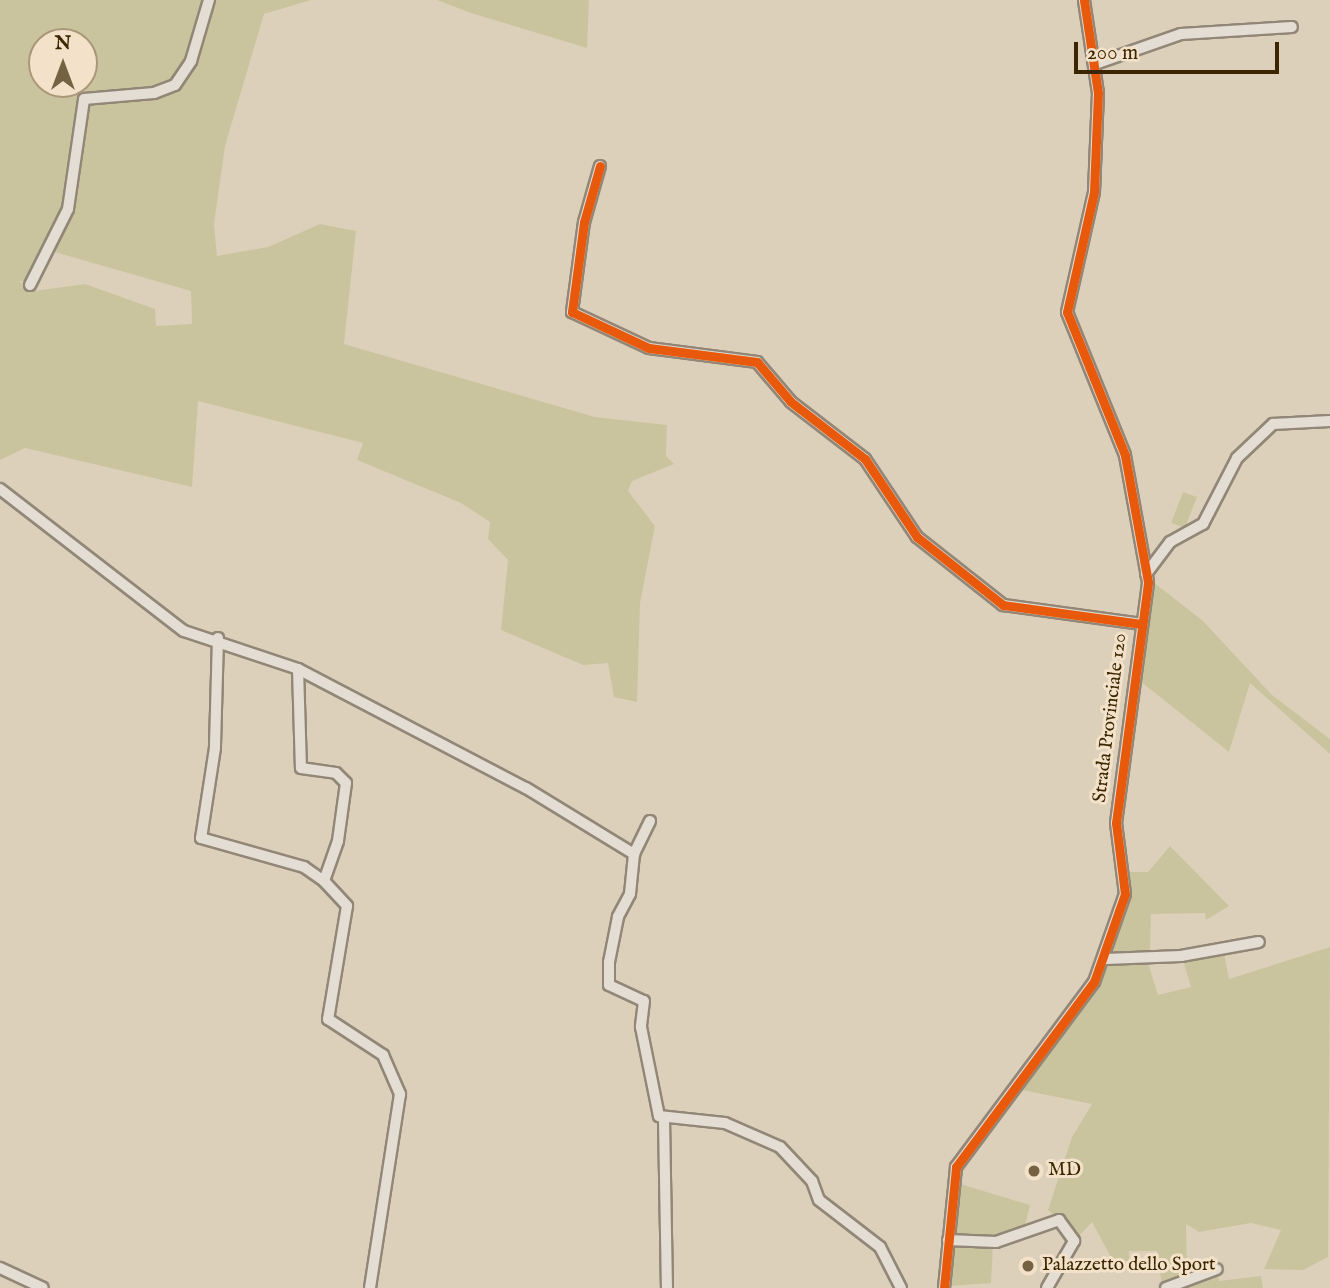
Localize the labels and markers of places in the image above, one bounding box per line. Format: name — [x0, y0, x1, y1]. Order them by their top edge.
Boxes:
place label: MD — [1048, 1160, 1081, 1182]
marker: MD — [1026, 1163, 1042, 1179]
place label: Palazzetto dello Sport — [1042, 1255, 1215, 1277]
marker: Palazzetto dello Sport — [1020, 1258, 1036, 1274]

